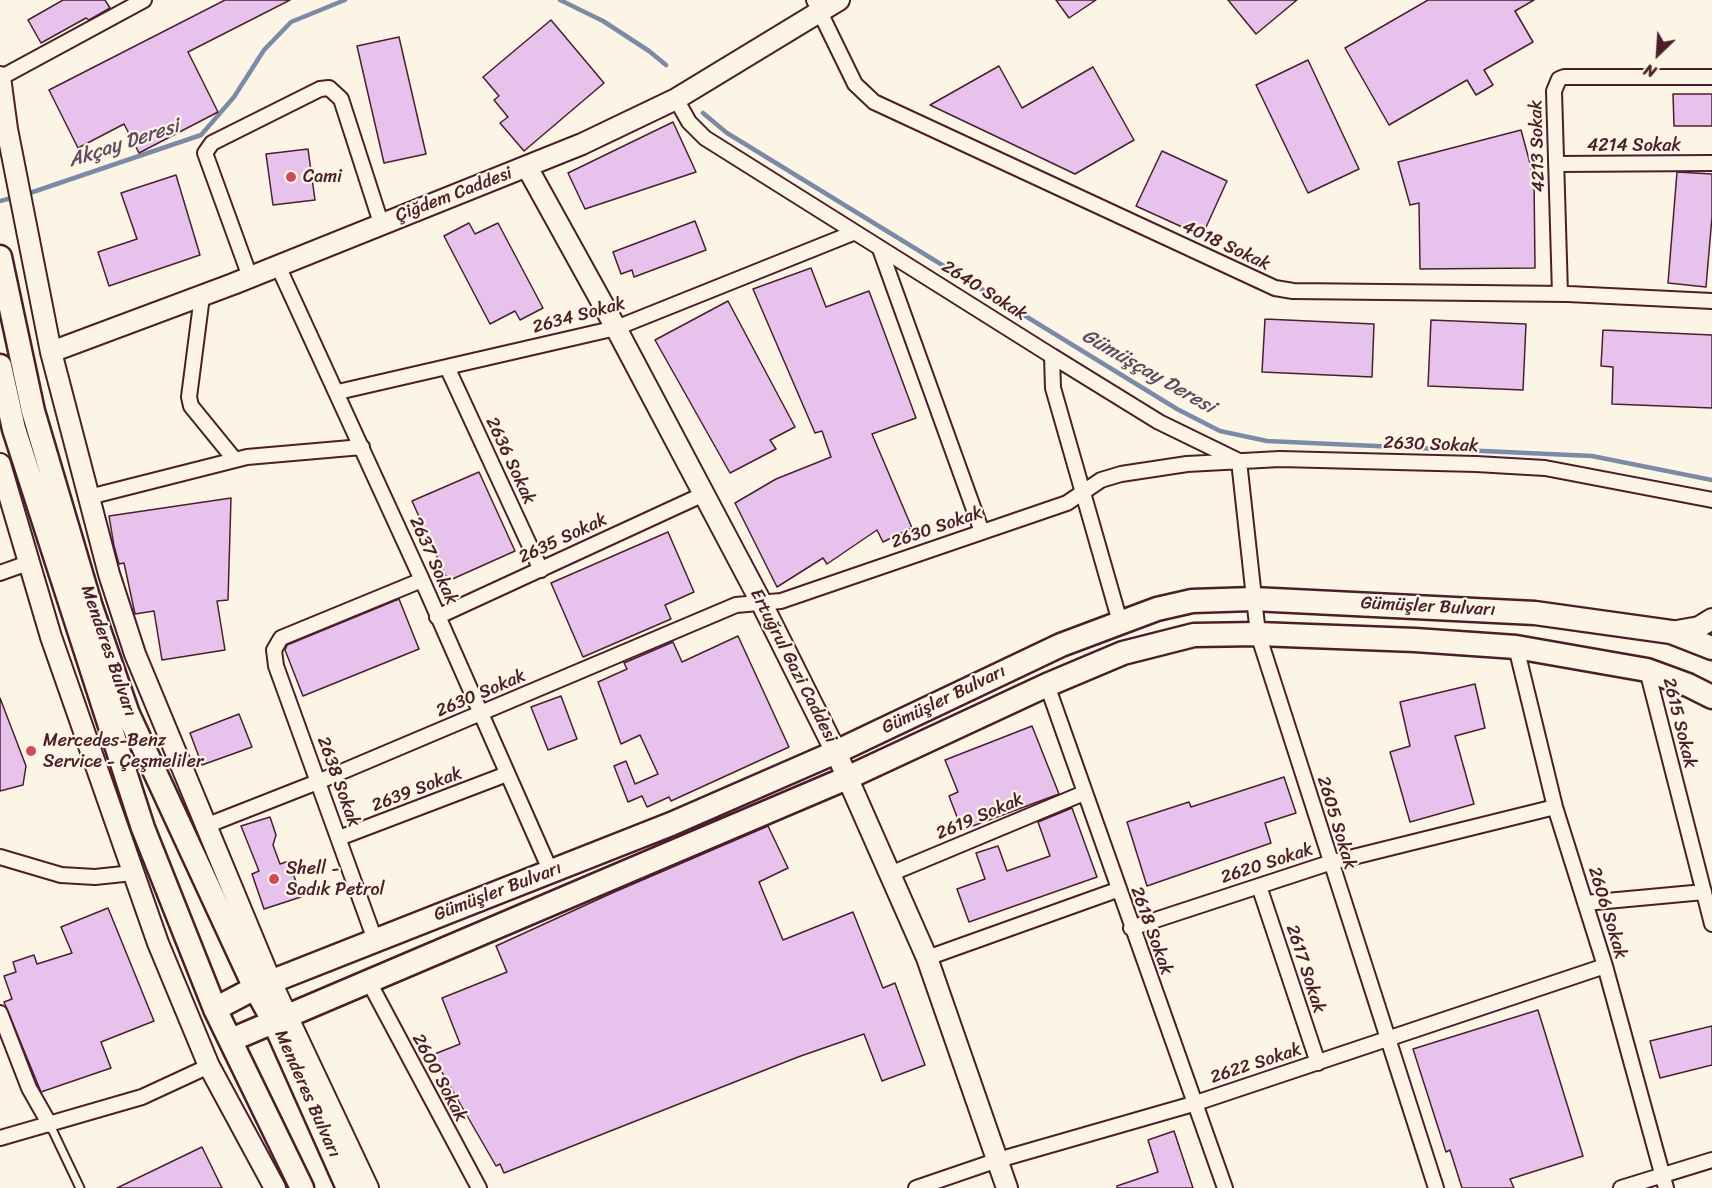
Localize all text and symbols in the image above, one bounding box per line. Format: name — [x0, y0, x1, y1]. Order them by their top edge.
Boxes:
north arrow — [1628, 24, 1688, 84]
text: N — [1639, 55, 1661, 86]
street label: 4213 Sokak — [1526, 99, 1550, 193]
water label: Akçay Deresi — [66, 115, 182, 173]
street label: 4214 Sokak — [1587, 135, 1681, 157]
street label: Çiğdem Caddesi — [393, 163, 515, 227]
place label: Cami — [303, 166, 342, 188]
marker: Cami — [284, 170, 298, 184]
street label: 4018 Sokak — [1179, 216, 1273, 276]
street label: 2640 Sokak — [937, 256, 1031, 326]
street label: 2634 Sokak — [530, 293, 628, 339]
water label: Gümüşçay Deresi — [1077, 324, 1219, 420]
street label: 2636 Sokak — [480, 414, 540, 508]
street label: 2630 Sokak — [1383, 433, 1479, 457]
street label: 2630 Sokak — [889, 502, 985, 554]
street label: 2635 Sokak — [515, 509, 611, 569]
street label: 2637 Sokak — [404, 514, 462, 608]
street label: Menderes Bulvarı — [75, 583, 141, 719]
street label: Ertuğrul Gazi Caddesi — [745, 585, 841, 747]
street label: Gümüşler Bulvarı — [1360, 593, 1496, 621]
street label: Gümüşler Bulvarı — [879, 661, 1009, 739]
street label: 2630 Sokak — [433, 665, 529, 723]
street label: 2615 Sokak — [1657, 675, 1701, 771]
place label: Mercedes-Benz Service - Çeşmeliler — [43, 730, 203, 772]
street label: 2638 Sokak — [312, 734, 364, 830]
marker: Mercedes-Benz Service - Çeşmeliler — [24, 744, 38, 758]
street label: 2639 Sokak — [369, 763, 465, 817]
street label: 2605 Sokak — [1312, 774, 1360, 872]
street label: 2619 Sokak — [933, 789, 1027, 845]
street label: 2620 Sokak — [1218, 839, 1316, 889]
place label: Shell - Sadık Petrol — [286, 858, 385, 900]
street label: Gümüşler Bulvarı — [431, 858, 565, 926]
street label: 2606 Sokak — [1583, 864, 1631, 962]
marker: Shell - Sadık Petrol — [267, 872, 281, 886]
street label: 2618 Sokak — [1125, 884, 1177, 978]
street label: 2617 Sokak — [1281, 922, 1329, 1016]
street label: Menderes Bulvarı — [269, 1027, 345, 1161]
street label: 2600 Sokak — [407, 1030, 471, 1126]
street label: 2622 Sokak — [1208, 1039, 1304, 1089]

